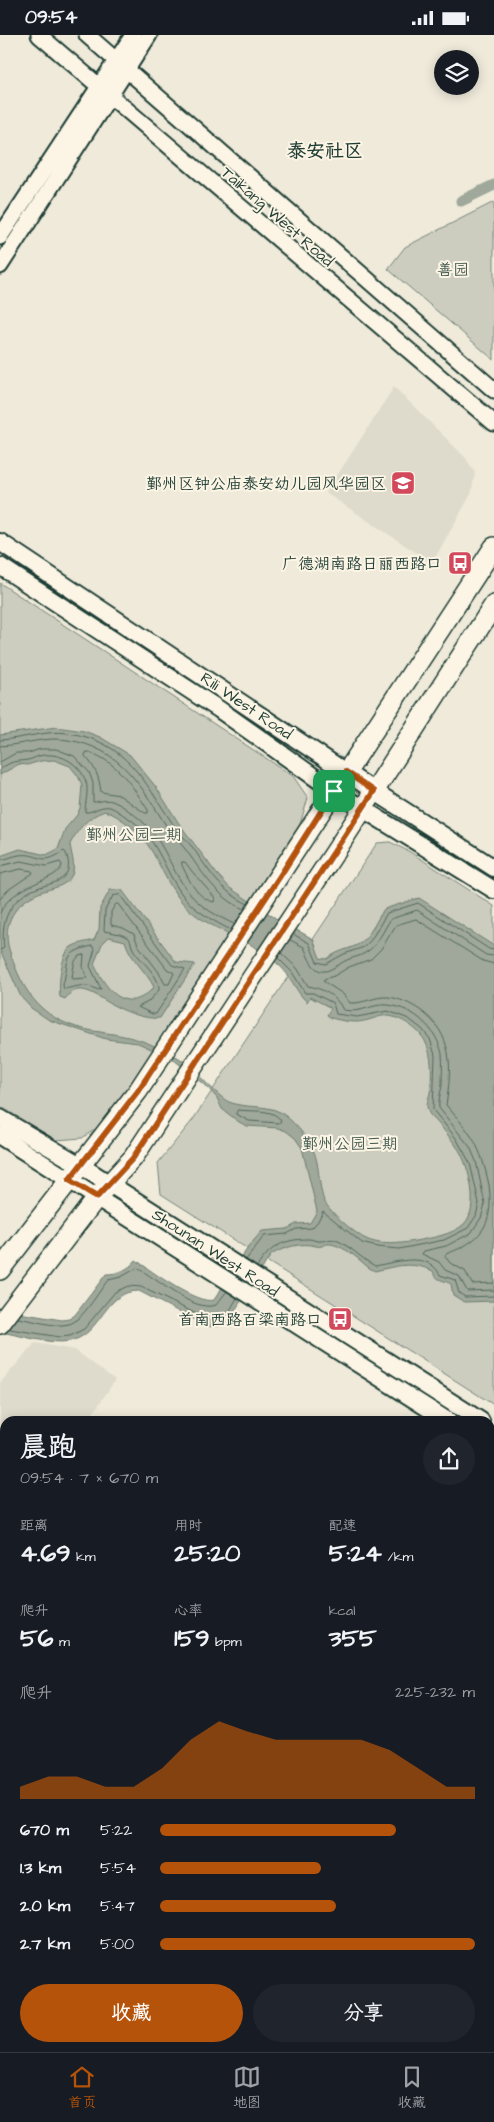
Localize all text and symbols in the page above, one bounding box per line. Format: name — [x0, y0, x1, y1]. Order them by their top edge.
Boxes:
text: 09:54 — [25, 4, 77, 31]
map controls — [434, 50, 479, 95]
button: layers — [434, 50, 479, 95]
district label: 泰安社区 — [287, 138, 363, 165]
street label: Taikang West Road — [216, 162, 338, 273]
park label: 善园 — [437, 259, 469, 281]
school or university icon: 鄞州区钟公庙泰安幼儿园风华园区 — [390, 470, 416, 496]
place label: 鄞州区钟公庙泰安幼儿园风华园区 — [146, 473, 386, 495]
bus stop icon: 广德湖南路日丽西路口 — [447, 550, 473, 576]
place label: 广德湖南路日丽西路口 — [282, 553, 442, 575]
street label: Rili West Road — [196, 667, 297, 745]
pin — [313, 770, 355, 812]
icon: arrive — [320, 777, 348, 805]
park label: 鄞州公园二期 — [86, 824, 182, 846]
park label: 鄞州公园三期 — [302, 1133, 398, 1155]
street label: Shounan West Road — [148, 1204, 283, 1302]
bus stop icon: 首南西路百梁南路口 — [327, 1306, 353, 1332]
place label: 首南西路百梁南路口 — [178, 1309, 322, 1331]
text: 晨跑 — [20, 1428, 76, 1467]
button: share — [423, 1433, 475, 1485]
text: 09:54 · 7 × 670 m — [20, 1467, 158, 1489]
text: 距离 — [20, 1516, 48, 1536]
text: 用时 — [174, 1516, 202, 1536]
text: 配速 — [329, 1516, 357, 1536]
text: 4.69 — [20, 1536, 70, 1571]
text: 25:20 — [174, 1536, 241, 1571]
text: 5:24 — [329, 1536, 382, 1571]
text: km — [70, 1547, 96, 1567]
text: /km — [382, 1547, 413, 1567]
text: 爬升 — [20, 1601, 48, 1621]
text: 心率 — [174, 1601, 202, 1621]
text: kcal — [329, 1601, 355, 1621]
text: 56 — [20, 1621, 53, 1656]
text: 159 — [174, 1621, 209, 1656]
text: 355 — [329, 1621, 377, 1656]
text: m — [53, 1632, 70, 1652]
text: bpm — [209, 1632, 242, 1652]
text: 225–232 m — [395, 1681, 475, 1703]
text: 爬升 — [20, 1682, 52, 1704]
text: 670 m — [20, 1819, 69, 1841]
text: 5:22 — [100, 1819, 132, 1841]
text: 1.3 km — [20, 1857, 61, 1879]
text: 5:54 — [100, 1857, 136, 1879]
text: 2.0 km — [20, 1895, 70, 1917]
text: 5:47 — [100, 1895, 135, 1917]
text: 2.7 km — [20, 1933, 70, 1955]
text: 5:00 — [100, 1933, 134, 1955]
button: 收藏 — [20, 1984, 243, 2042]
button: 分享 — [253, 1984, 475, 2042]
tab: 首页 — [68, 2063, 96, 2113]
tab: 地图 — [233, 2063, 261, 2113]
tab: 收藏 — [398, 2063, 426, 2113]

